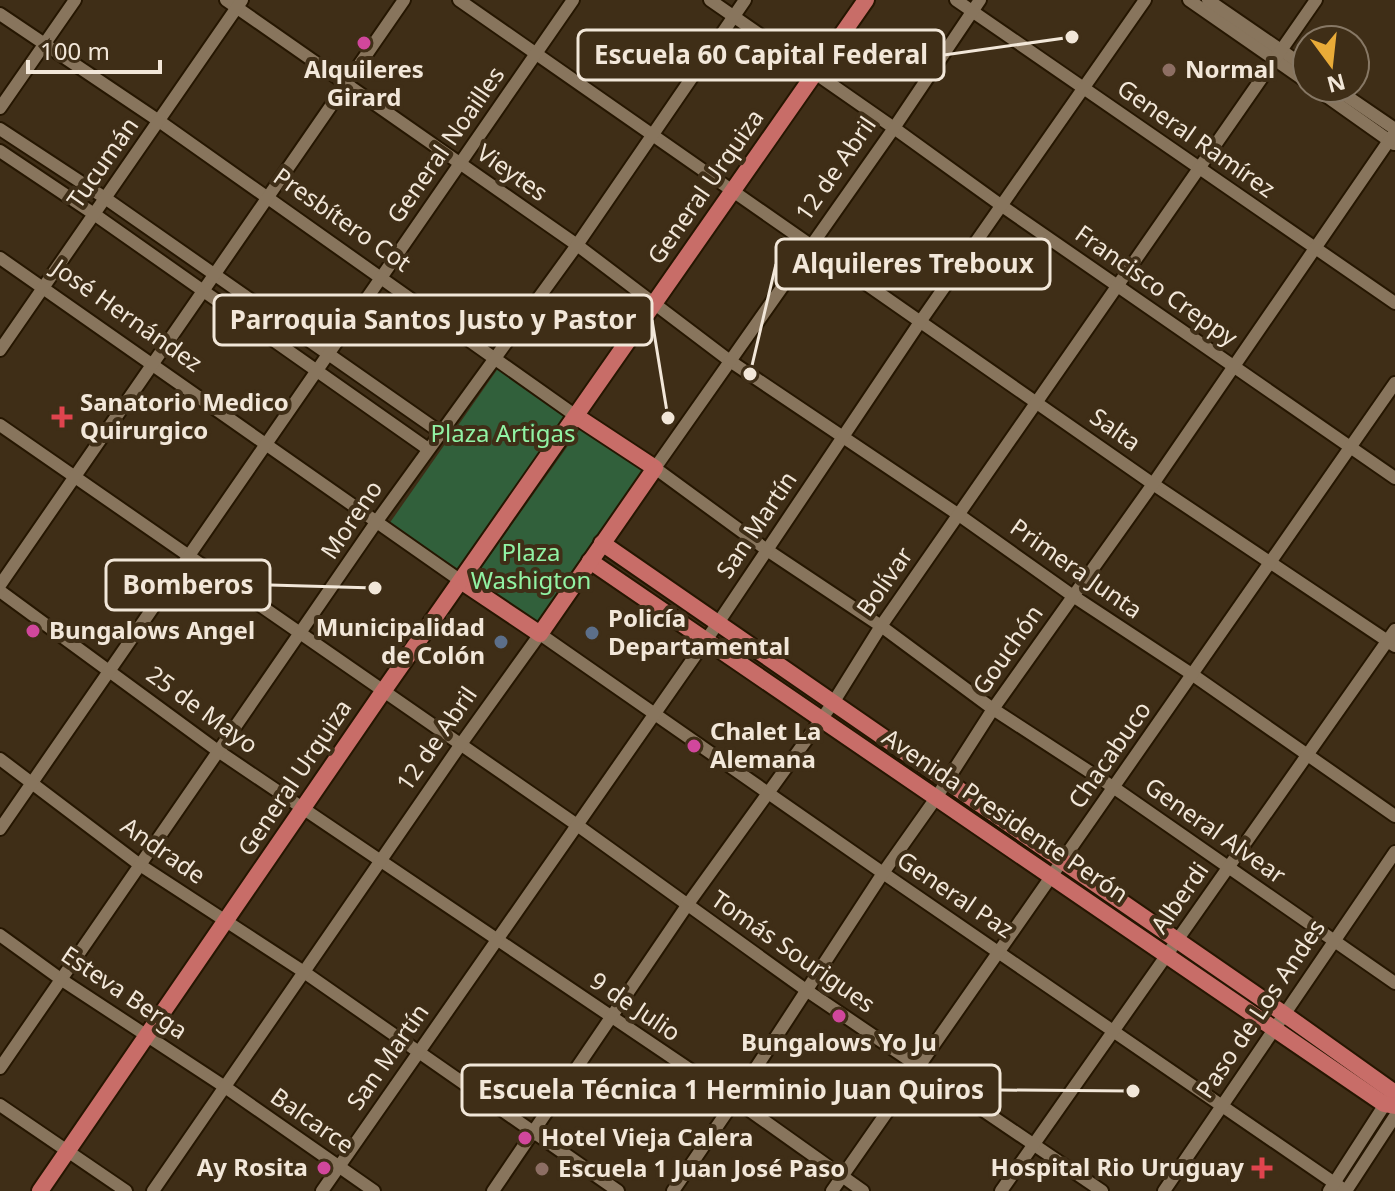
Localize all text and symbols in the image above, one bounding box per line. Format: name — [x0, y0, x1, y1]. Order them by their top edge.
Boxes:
scale bar — [28, 24, 160, 74]
north arrow — [1291, 24, 1371, 104]
callout: Escuela 60 Capital Federal — [578, 30, 944, 80]
text: 100 m — [40, 34, 110, 67]
marker: Alquileres Girard — [355, 34, 373, 52]
text: Escuela 60 Capital Federal — [594, 36, 928, 72]
place label: Alquileres Girard — [304, 52, 424, 113]
place label: Normal — [1185, 52, 1275, 85]
street label: General Noailles — [378, 59, 511, 229]
marker: Normal — [1160, 61, 1178, 79]
text: N — [1324, 67, 1349, 101]
street label: General Ramírez — [1111, 71, 1282, 205]
street label: General Urquiza — [639, 102, 771, 270]
street label: 12 de Abril — [787, 109, 883, 227]
street label: Tucumán — [58, 110, 145, 214]
street label: Vieytes — [471, 135, 555, 208]
street label: Presbítero Cot — [268, 159, 418, 279]
street label: Francisco Creppy — [1069, 216, 1245, 354]
callout: Alquileres Treboux — [776, 239, 1050, 289]
text: Alquileres Treboux — [792, 245, 1034, 281]
street label: José Hernández — [45, 250, 209, 379]
callout: Parroquia Santos Justo y Pastor — [214, 295, 652, 345]
text: Parroquia Santos Justo y Pastor — [230, 301, 637, 337]
place label: Sanatorio Medico Quirurgico — [80, 385, 289, 446]
street label: Salta — [1084, 399, 1148, 458]
marker: Sanatorio Medico Quirurgico — [51, 406, 73, 428]
park label: Plaza Artigas — [431, 416, 575, 449]
street label: San Martín — [708, 464, 804, 584]
street label: Moreno — [312, 473, 389, 565]
street label: Primera Junta — [1004, 510, 1149, 625]
park label: Plaza Washigton — [471, 535, 591, 596]
street label: Bolívar — [848, 540, 920, 623]
callout: Bomberos — [106, 560, 270, 610]
text: Bomberos — [122, 566, 254, 602]
street label: Gouchón — [964, 598, 1050, 701]
place label: Policía Departamental — [608, 601, 790, 662]
place label: Municipalidad de Colón — [316, 610, 485, 671]
place label: Bungalows Angel — [49, 613, 255, 646]
marker: Bungalows Angel — [24, 622, 42, 640]
marker: Policía Departamental — [583, 624, 601, 642]
marker: Municipalidad de Colón — [492, 633, 510, 651]
street label: 25 de Mayo — [141, 657, 265, 760]
street label: 12 de Abril — [388, 679, 484, 797]
street label: General Urquiza — [229, 692, 358, 862]
street label: Chacabuco — [1060, 694, 1158, 814]
place label: Chalet La Alemana — [710, 714, 821, 775]
street label: Avenida Presidente Perón — [876, 720, 1135, 910]
marker: Chalet La Alemana — [685, 737, 703, 755]
street label: General Alvear — [1139, 769, 1293, 891]
street label: Andrade — [115, 809, 213, 891]
street label: General Paz — [891, 843, 1021, 945]
street label: Alberdi — [1142, 855, 1215, 939]
street label: Tomás Sourigues — [705, 882, 882, 1020]
street label: Paso de Los Andes — [1187, 912, 1332, 1104]
street label: Esteva Berga — [55, 937, 194, 1046]
street label: 9 de Julio — [584, 963, 688, 1048]
street label: San Martín — [338, 996, 435, 1116]
marker: Bungalows Yo Ju — [830, 1007, 848, 1025]
place label: Bungalows Yo Ju — [741, 1025, 937, 1058]
callout: Escuela Técnica 1 Herminio Juan Quiros — [462, 1065, 1000, 1115]
text: Escuela Técnica 1 Herminio Juan Quiros — [478, 1071, 984, 1107]
street label: Balcarce — [265, 1079, 361, 1160]
place label: Hotel Vieja Calera — [541, 1120, 753, 1153]
marker: Hotel Vieja Calera — [516, 1129, 534, 1147]
place label: Ay Rosita — [197, 1150, 308, 1183]
place label: Hospital Rio Uruguay — [991, 1150, 1244, 1183]
place label: Escuela 1 Juan José Paso — [558, 1151, 845, 1184]
marker: Hospital Rio Uruguay — [1251, 1157, 1273, 1179]
marker: Ay Rosita — [315, 1159, 333, 1177]
marker: Escuela 1 Juan José Paso — [533, 1160, 551, 1178]

